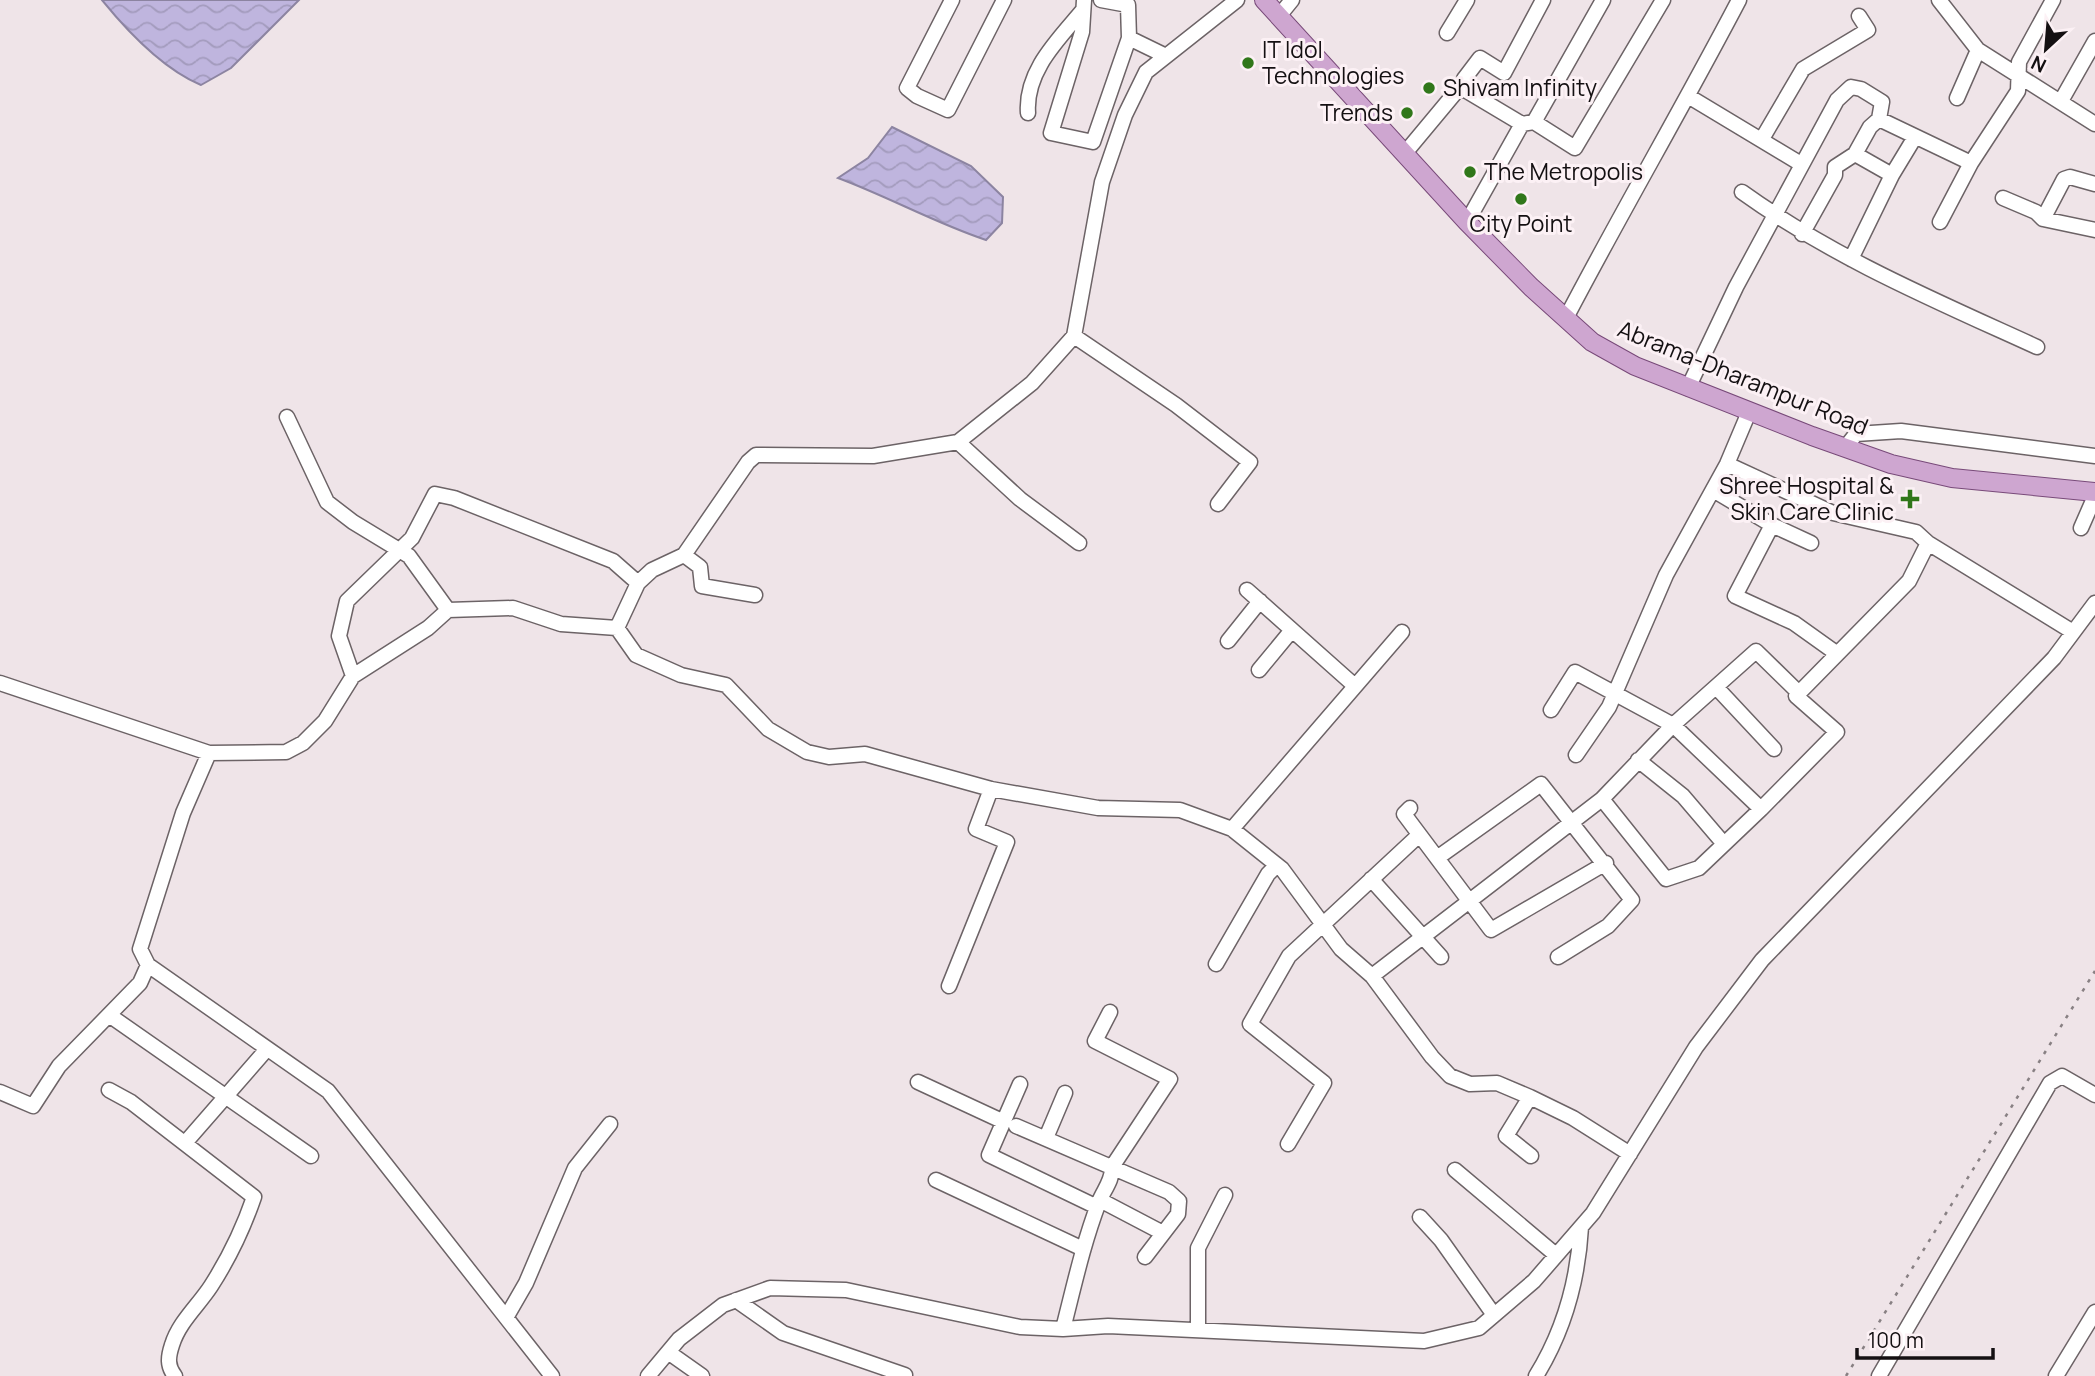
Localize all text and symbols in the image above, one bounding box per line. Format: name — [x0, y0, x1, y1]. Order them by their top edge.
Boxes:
north arrow — [2011, 14, 2081, 84]
place label: IT Idol Technologies — [1262, 33, 1404, 91]
text: N — [2027, 50, 2050, 79]
marker: IT Idol Technologies — [1240, 55, 1256, 71]
place label: Shivam Infinity — [1443, 71, 1597, 103]
marker: Shivam Infinity — [1421, 80, 1437, 96]
place label: Trends — [1320, 96, 1393, 128]
marker: Trends — [1399, 105, 1415, 121]
place label: The Metropolis — [1484, 155, 1643, 187]
marker: The Metropolis — [1462, 164, 1478, 180]
marker: City Point — [1513, 191, 1529, 207]
place label: City Point — [1469, 207, 1573, 239]
street label: Abrama-Dharampur Road — [1613, 312, 1873, 442]
place label: Shree Hospital & Skin Care Clinic — [1719, 469, 1894, 527]
marker: Shree Hospital & Skin Care Clinic — [1900, 489, 1920, 509]
scale bar — [1857, 1316, 1994, 1360]
text: 100 m — [1868, 1326, 1924, 1354]

